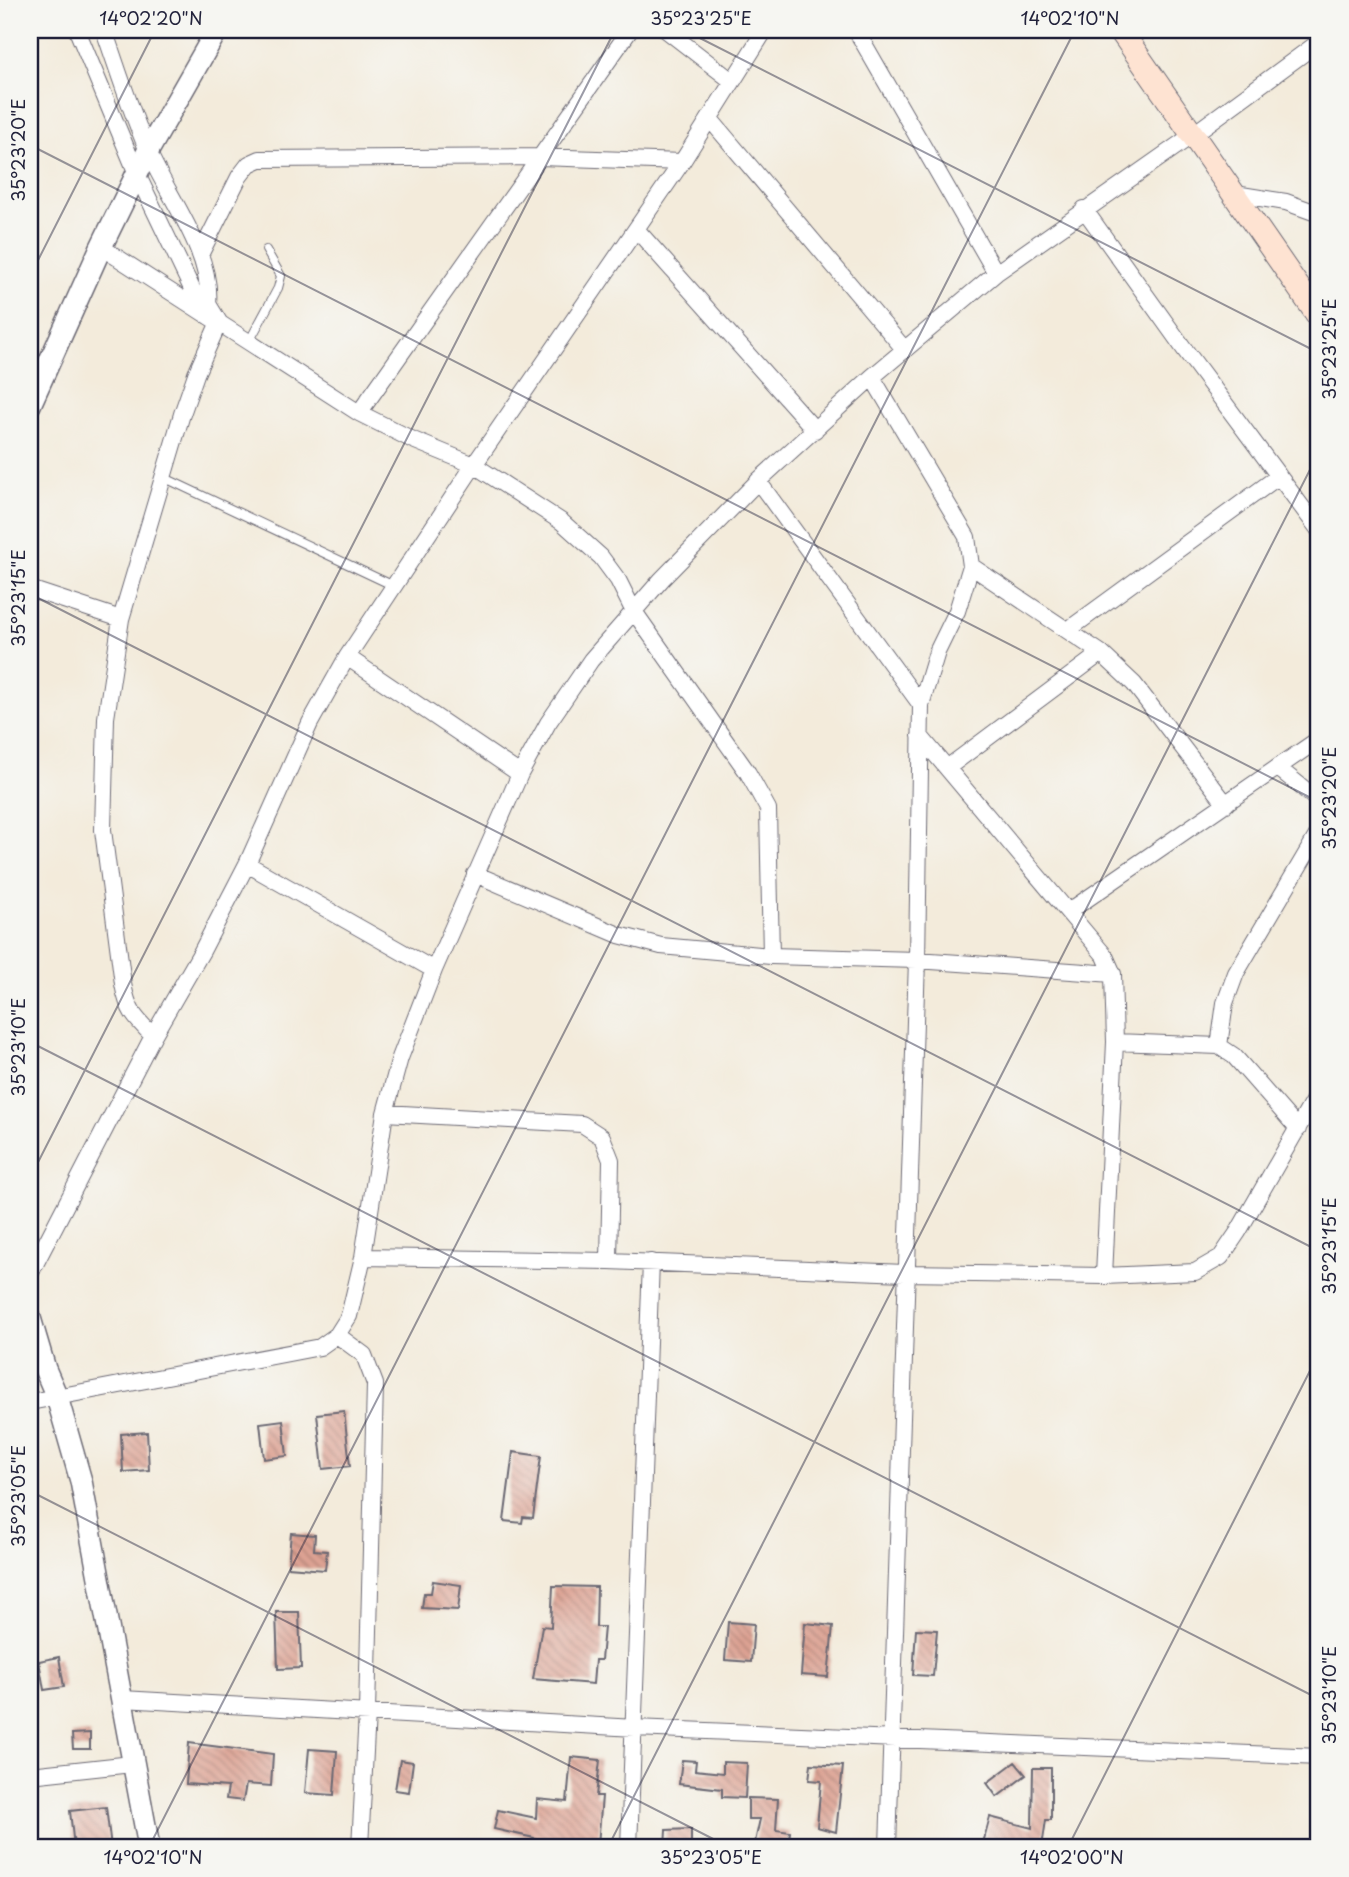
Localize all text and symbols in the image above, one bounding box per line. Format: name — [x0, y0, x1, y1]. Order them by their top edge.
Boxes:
text: 14°02'20"N — [99, 4, 203, 31]
text: 35°23'25"E — [650, 4, 752, 31]
text: 14°02'10"N — [1020, 4, 1120, 31]
text: 35°23'20"E — [4, 98, 31, 202]
text: 35°23'25"E — [1315, 298, 1342, 400]
text: 35°23'15"E — [4, 549, 31, 647]
text: 35°23'20"E — [1315, 746, 1342, 850]
text: 35°23'10"E — [4, 998, 31, 1096]
text: 35°23'15"E — [1315, 1197, 1342, 1295]
text: 35°23'05"E — [4, 1445, 31, 1547]
text: 35°23'10"E — [1315, 1646, 1342, 1744]
text: 14°02'10"N — [103, 1843, 203, 1870]
text: 35°23'05"E — [660, 1843, 762, 1870]
text: 14°02'00"N — [1020, 1843, 1124, 1870]

